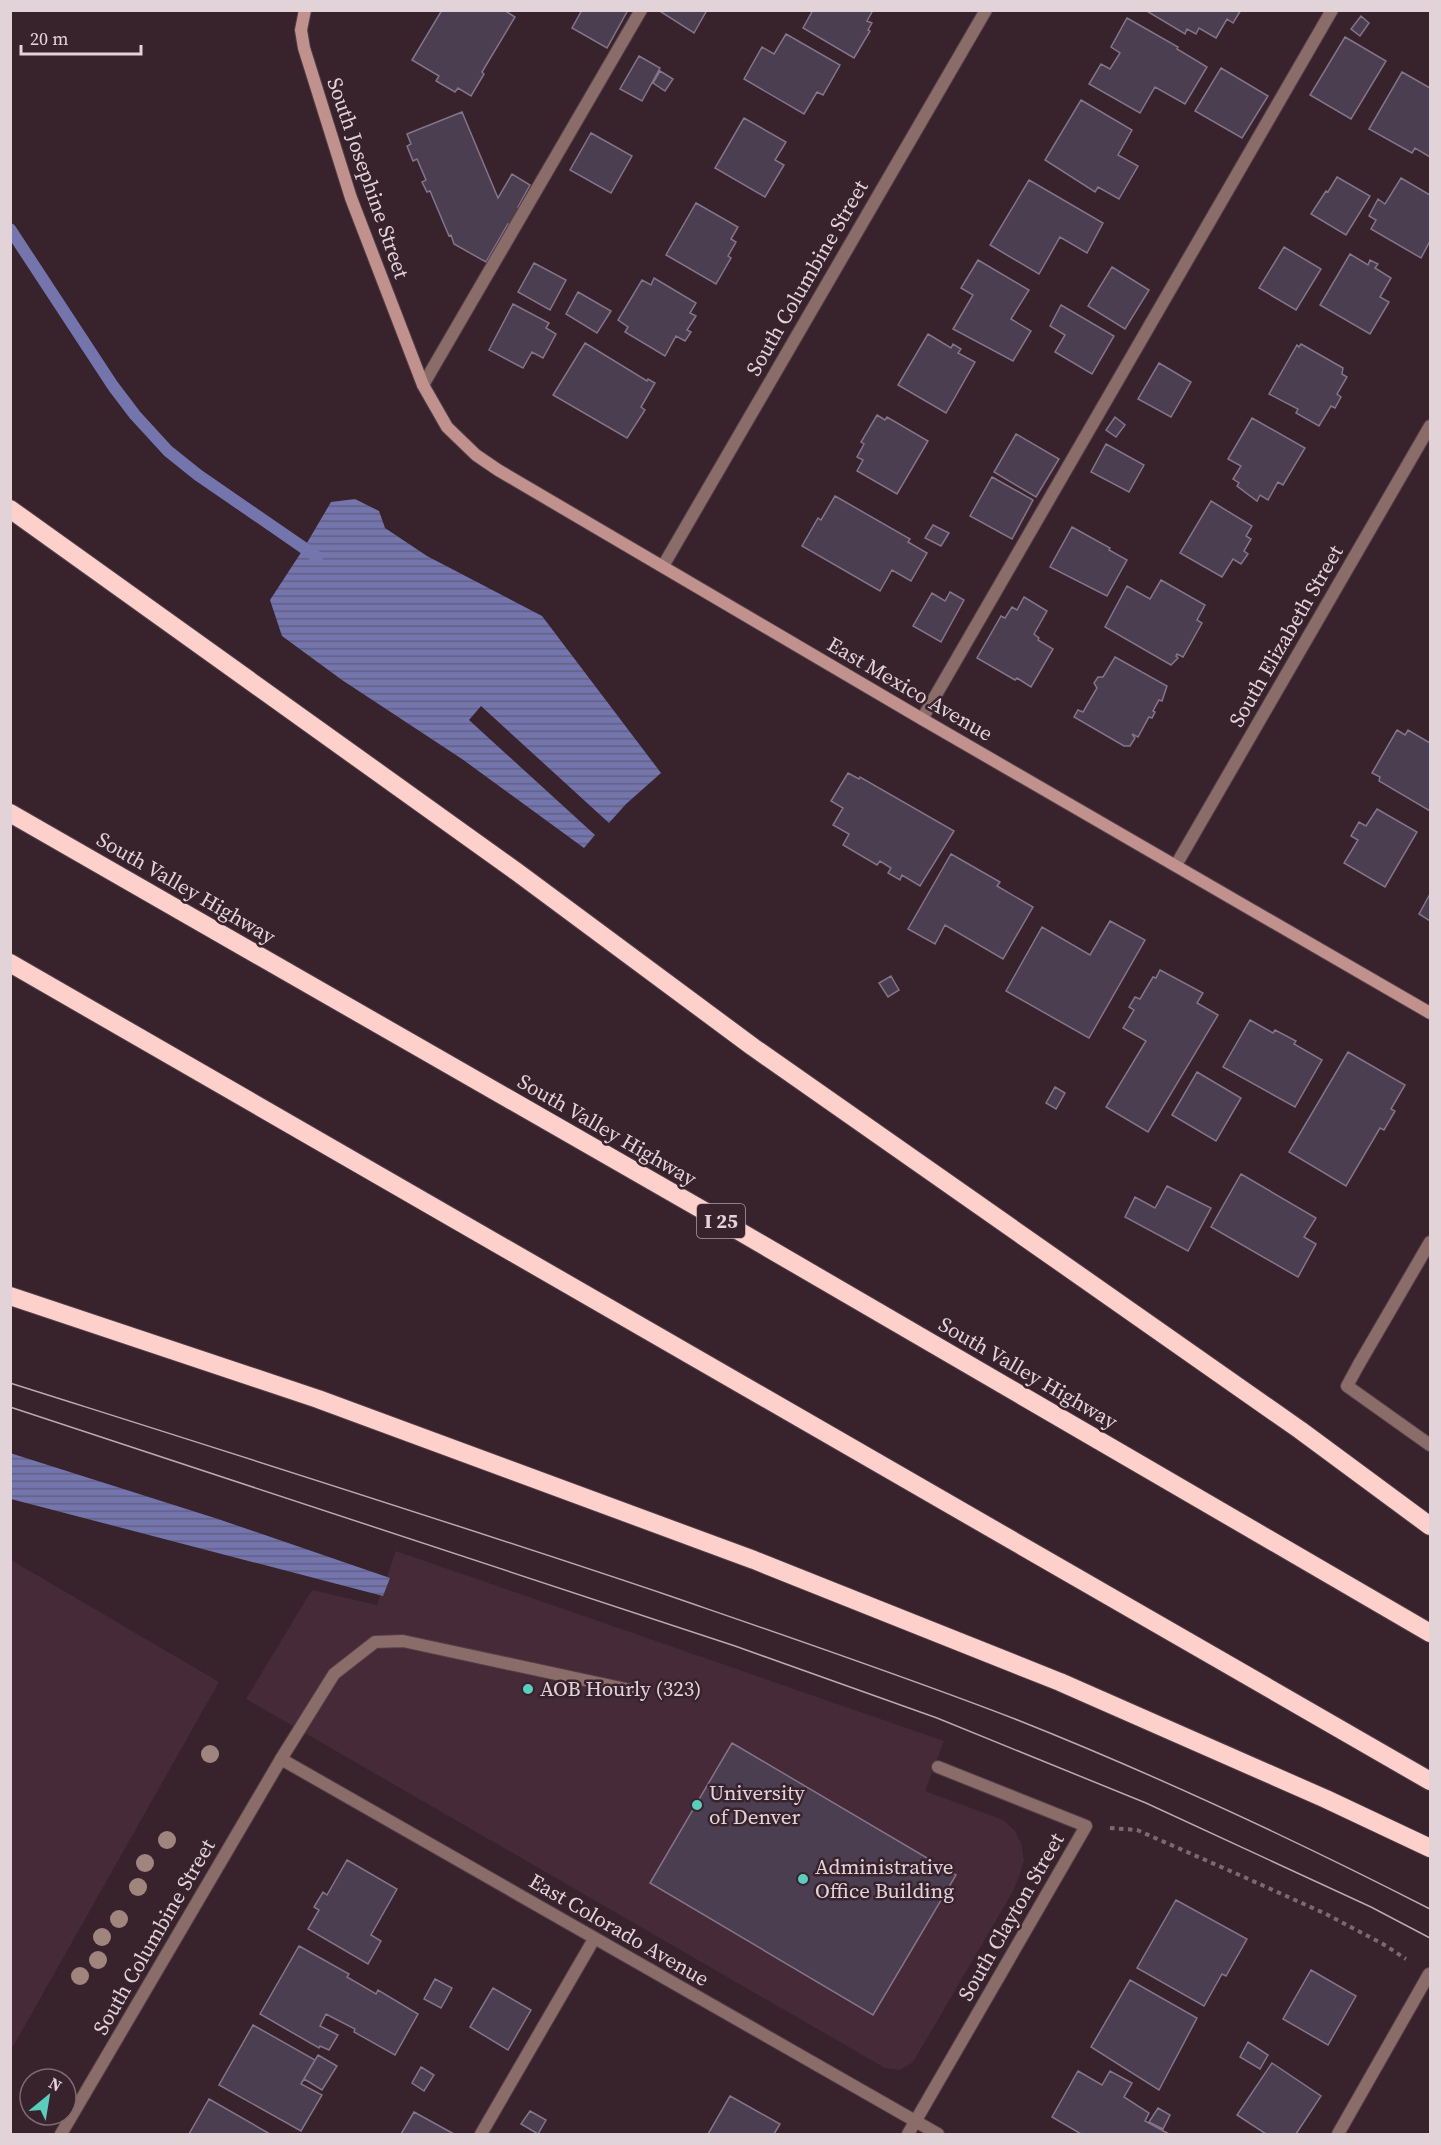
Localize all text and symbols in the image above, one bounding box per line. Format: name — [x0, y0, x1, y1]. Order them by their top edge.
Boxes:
scale bar — [21, 18, 141, 56]
text: 20 m — [30, 26, 68, 51]
street label: South Josephine Street — [320, 73, 417, 282]
street label: South Columbine Street — [739, 174, 875, 381]
street label: South Elizabeth Street — [1222, 539, 1350, 732]
street label: East Mexico Avenue — [822, 629, 998, 748]
street label: South Valley Highway — [91, 824, 281, 951]
street label: South Valley Highway — [512, 1066, 702, 1193]
road number: I 25 — [697, 1204, 745, 1238]
street label: South Valley Highway — [933, 1309, 1123, 1436]
place label: AOB Hourly (323) — [540, 1674, 701, 1703]
marker: AOB Hourly (323) — [521, 1682, 535, 1696]
place label: University of Denver — [709, 1778, 805, 1831]
marker: University of Denver — [690, 1798, 704, 1812]
street label: South Clayton Street — [951, 1827, 1071, 2006]
street label: South Columbine Street — [86, 1833, 222, 2040]
place label: Administrative Office Building — [815, 1852, 954, 1905]
street label: East Colorado Avenue — [524, 1866, 714, 1993]
marker: Administrative Office Building — [796, 1872, 810, 1886]
north arrow — [18, 2067, 78, 2127]
text: N — [45, 2072, 66, 2097]

